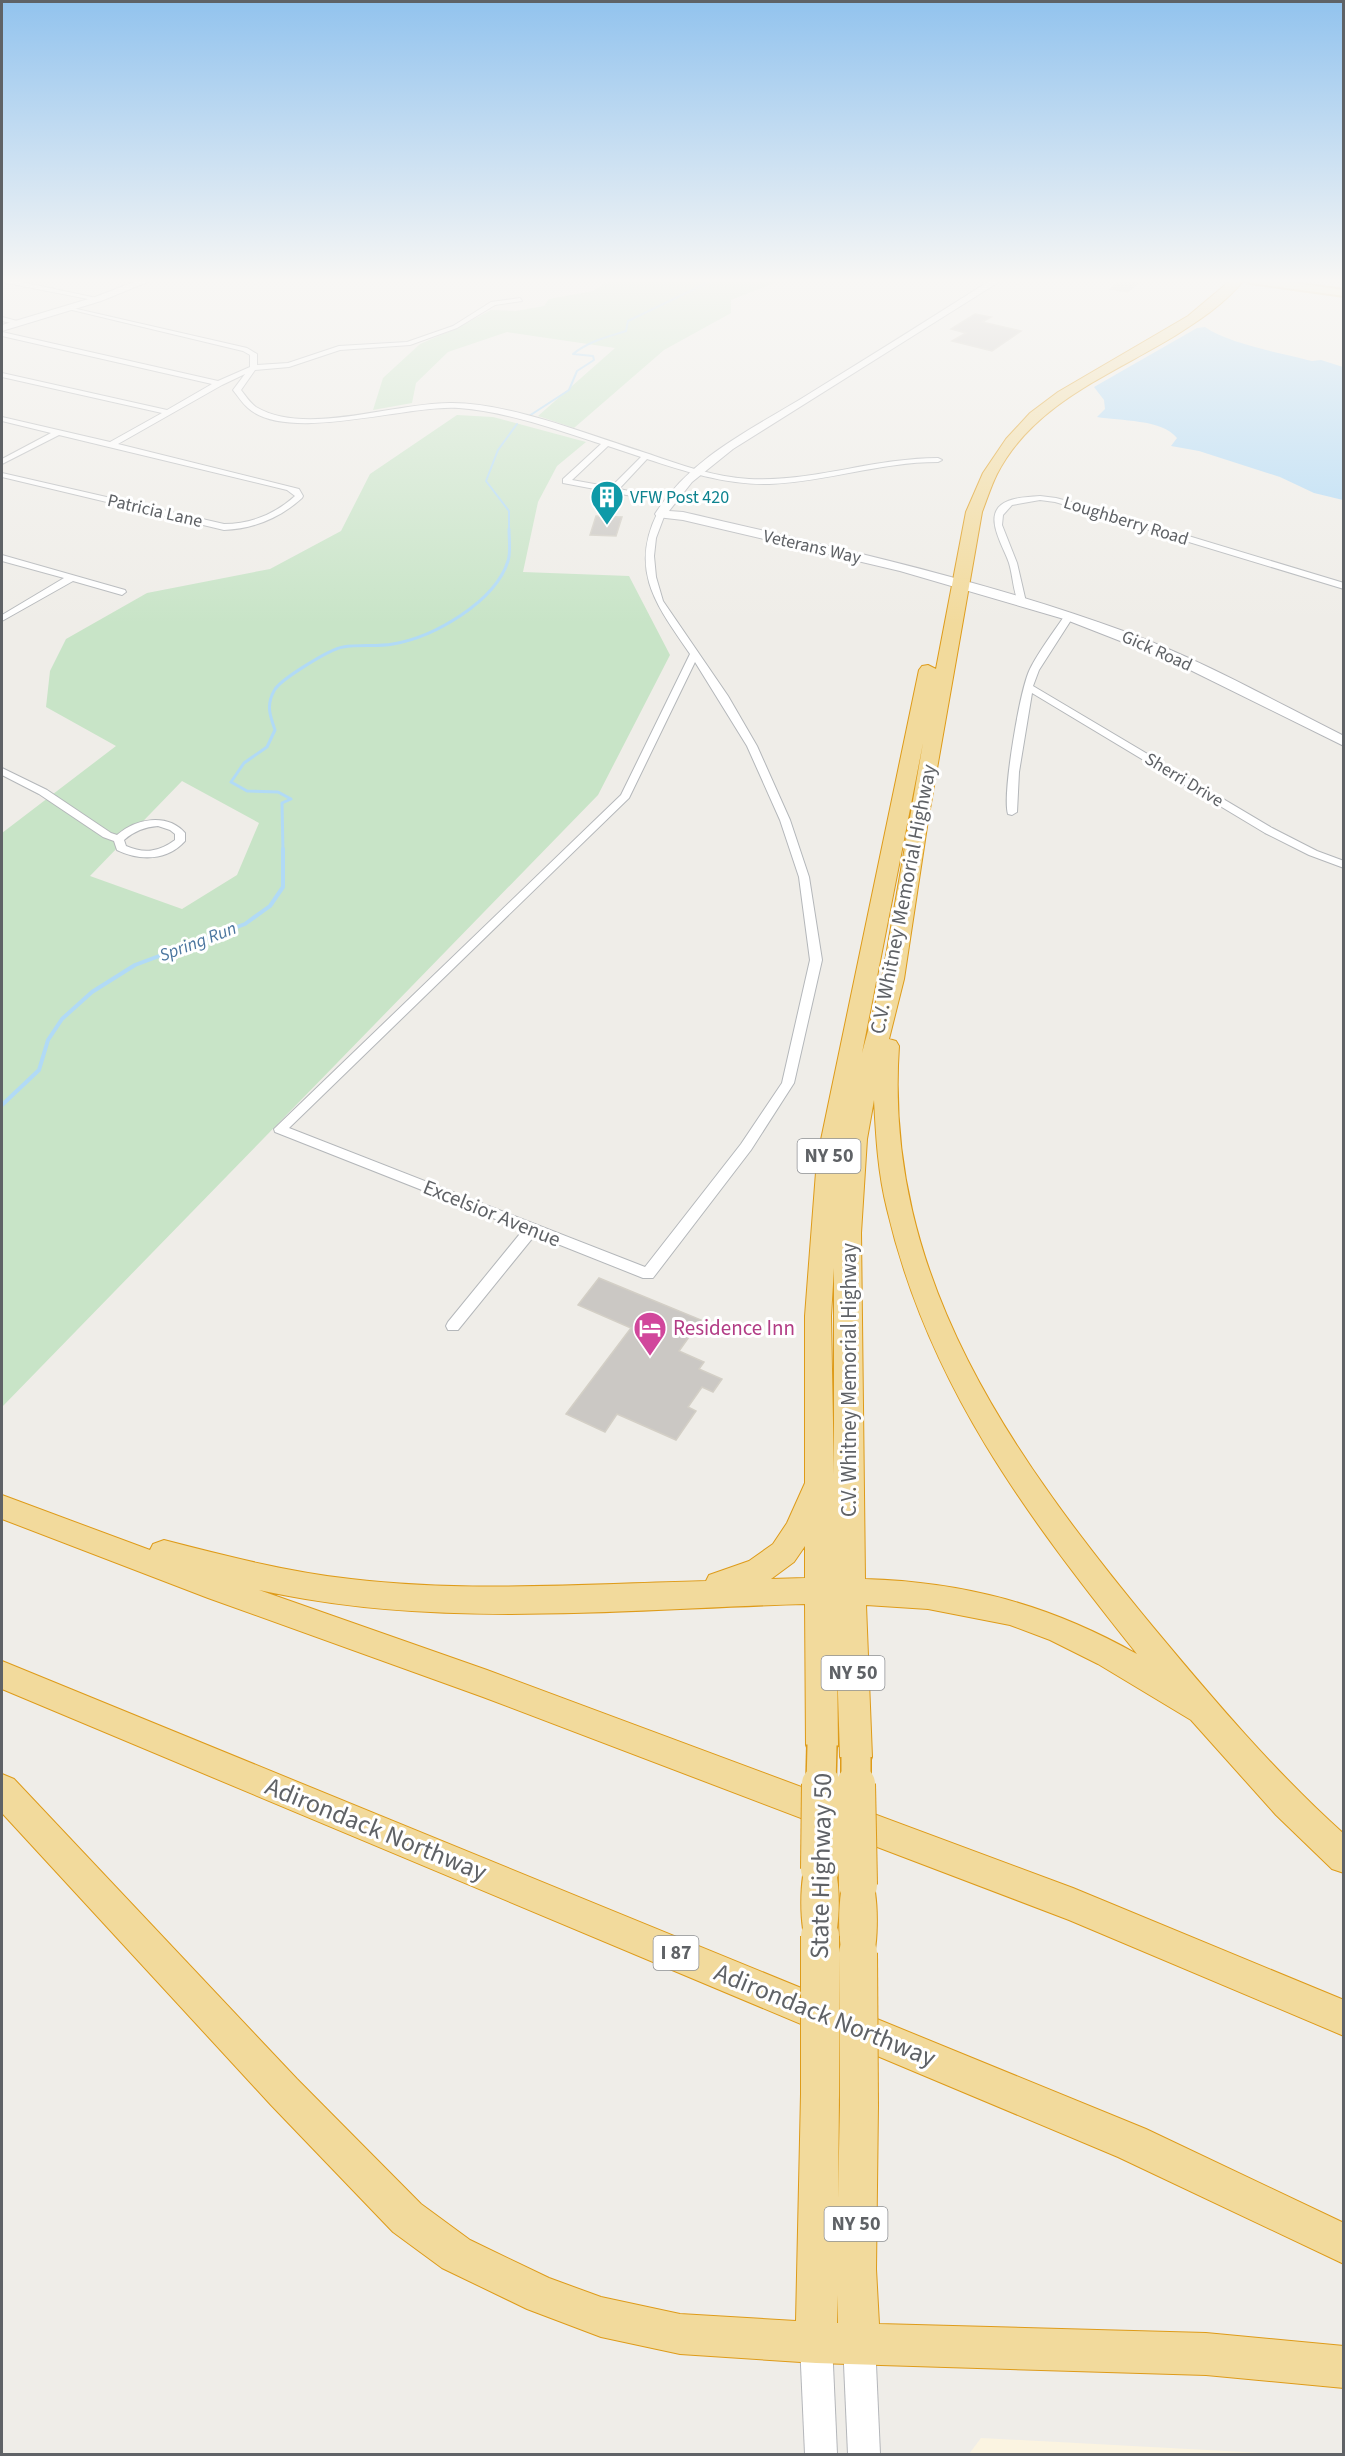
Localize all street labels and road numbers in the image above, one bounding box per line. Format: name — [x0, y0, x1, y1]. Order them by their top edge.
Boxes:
street label: Patricia Lane — [105, 488, 205, 534]
street label: Loughberry Road — [1060, 490, 1192, 552]
street label: Veterans Way — [761, 524, 864, 571]
street label: Gick Road — [1118, 624, 1196, 678]
street label: Sherri Drive — [1140, 747, 1228, 813]
street label: C.V. Whitney Memorial Highway — [862, 761, 944, 1036]
road number: NY 50 — [798, 1139, 860, 1173]
street label: Excelsior Avenue — [419, 1172, 565, 1254]
street label: C.V. Whitney Memorial Highway — [834, 1243, 864, 1517]
road number: NY 50 — [822, 1656, 884, 1690]
street label: Adirondack Northway — [260, 1768, 492, 1890]
street label: State Highway 50 — [801, 1773, 841, 1959]
road number: I 87 — [654, 1936, 698, 1970]
street label: Adirondack Northway — [709, 1954, 941, 2076]
road number: NY 50 — [824, 2207, 888, 2241]

